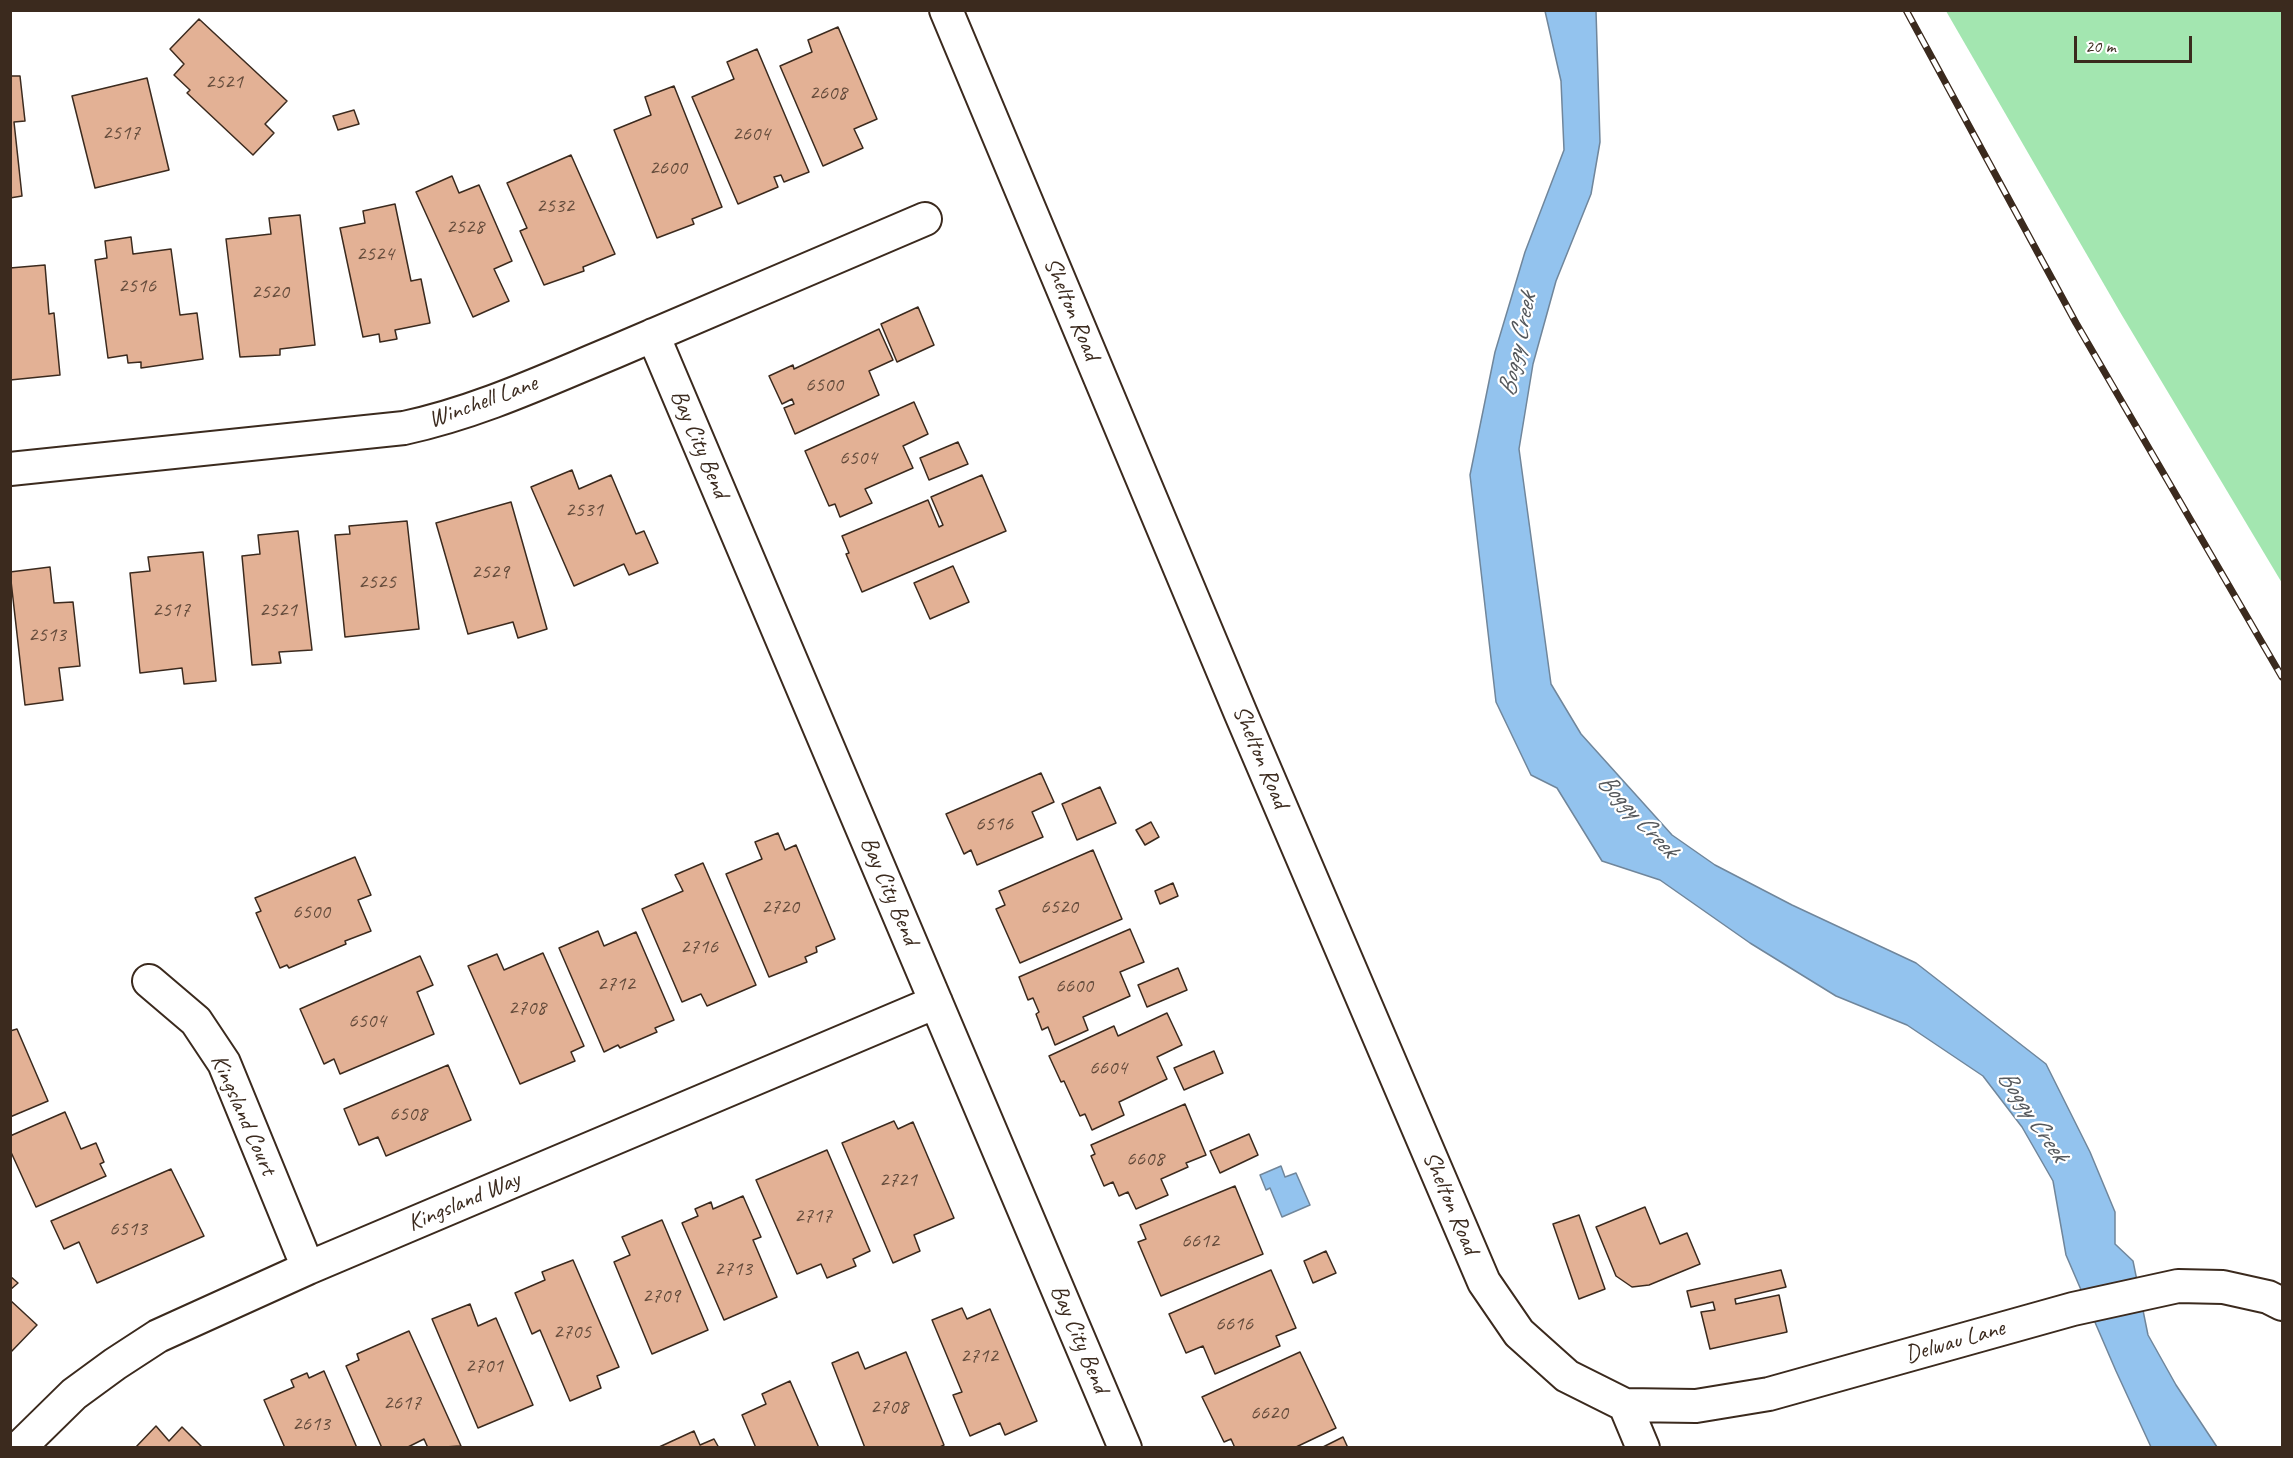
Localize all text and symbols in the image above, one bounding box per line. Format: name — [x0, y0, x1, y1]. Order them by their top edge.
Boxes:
scale bar — [2077, 24, 2196, 62]
text: 20 m — [2085, 35, 2116, 57]
house number: 2521 — [205, 69, 243, 95]
house number: 2608 — [809, 80, 847, 106]
house number: 2517 — [102, 120, 140, 146]
house number: 2604 — [732, 121, 770, 147]
house number: 2600 — [649, 155, 687, 181]
house number: 2532 — [536, 193, 574, 219]
house number: 2528 — [446, 214, 484, 240]
house number: 2524 — [356, 241, 394, 267]
street label: Shelton Road — [1037, 254, 1105, 364]
house number: 2516 — [118, 273, 156, 299]
house number: 2520 — [251, 279, 289, 305]
water label: Boggy Creek — [1492, 291, 1544, 399]
street label: Winchell Lane — [425, 369, 541, 435]
house number: 6500 — [805, 372, 843, 398]
street label: Bay City Bend — [663, 386, 735, 502]
house number: 6504 — [839, 445, 877, 471]
house number: 2531 — [565, 497, 603, 523]
house number: 2529 — [471, 559, 509, 585]
house number: 2525 — [358, 569, 396, 595]
house number: 2517 — [152, 597, 190, 623]
house number: 2521 — [259, 597, 297, 623]
house number: 2513 — [28, 622, 66, 648]
street label: Shelton Road — [1226, 702, 1294, 812]
water label: Boggy Creek — [1590, 767, 1684, 865]
house number: 6516 — [975, 811, 1013, 837]
street label: Bay City Bend — [853, 833, 925, 949]
house number: 2720 — [761, 894, 799, 920]
house number: 6520 — [1040, 894, 1078, 920]
house number: 6500 — [292, 899, 330, 925]
house number: 2716 — [680, 934, 718, 960]
house number: 2712 — [597, 971, 635, 997]
house number: 6600 — [1055, 973, 1093, 999]
house number: 2708 — [508, 995, 546, 1021]
house number: 6504 — [348, 1008, 386, 1034]
street label: Kingsland Court — [204, 1050, 282, 1180]
house number: 6604 — [1089, 1055, 1127, 1081]
water label: Boggy Creek — [1990, 1064, 2074, 1168]
house number: 6508 — [389, 1101, 427, 1127]
house number: 6608 — [1126, 1146, 1164, 1172]
street label: Shelton Road — [1416, 1148, 1484, 1258]
street label: Kingsland Way — [403, 1165, 525, 1239]
house number: 2721 — [879, 1167, 917, 1193]
house number: 2717 — [794, 1203, 832, 1229]
house number: 6513 — [109, 1216, 147, 1242]
house number: 6612 — [1181, 1228, 1219, 1254]
house number: 2713 — [714, 1256, 752, 1282]
street label: Bay City Bend — [1043, 1281, 1115, 1397]
house number: 2709 — [642, 1283, 680, 1309]
house number: 6616 — [1215, 1311, 1253, 1337]
street label: Delwau Lane — [1902, 1314, 2008, 1370]
house number: 2705 — [553, 1319, 591, 1345]
house number: 2712 — [960, 1343, 998, 1369]
house number: 2701 — [465, 1353, 503, 1379]
house number: 2617 — [383, 1390, 421, 1416]
house number: 2708 — [870, 1394, 908, 1420]
house number: 6620 — [1250, 1400, 1288, 1426]
house number: 2613 — [292, 1411, 330, 1437]

